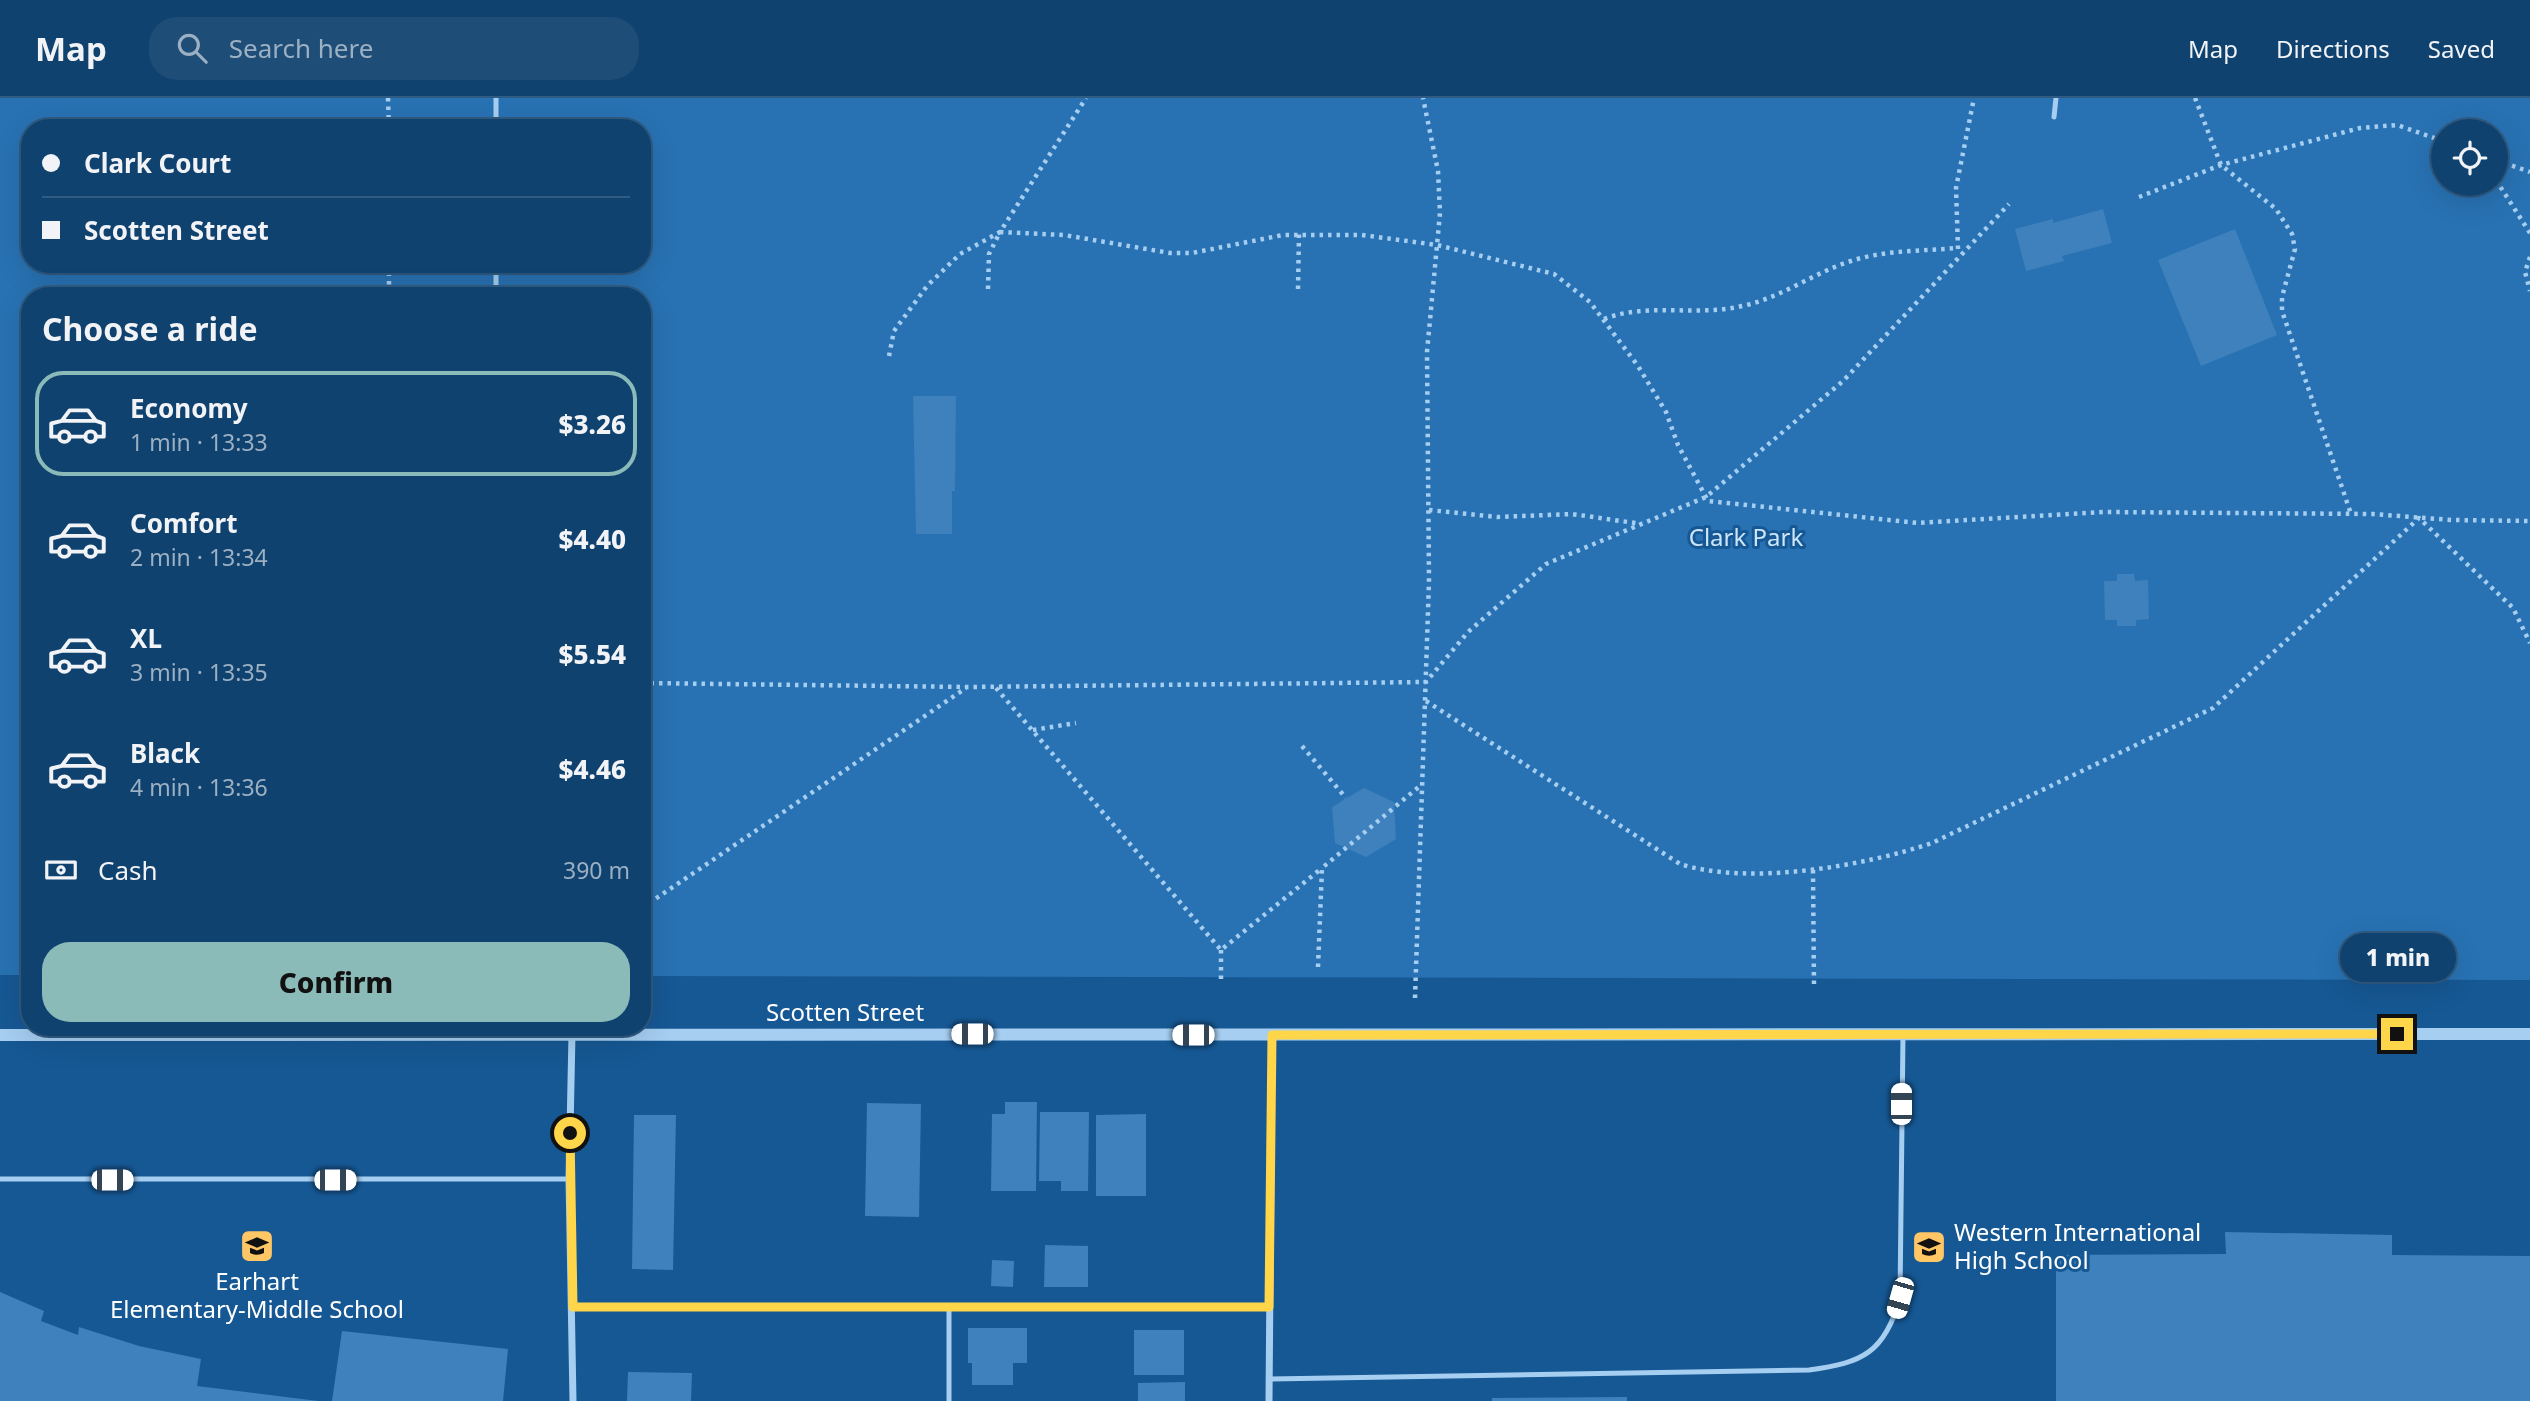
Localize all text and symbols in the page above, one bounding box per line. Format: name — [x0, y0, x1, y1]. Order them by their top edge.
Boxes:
search box — [149, 17, 639, 80]
text: Map — [35, 26, 107, 71]
icon: search — [173, 29, 211, 67]
text: Search here — [229, 30, 373, 66]
text: Map — [2188, 32, 2238, 65]
text: Directions — [2276, 32, 2390, 65]
text: Saved — [2428, 32, 2495, 65]
map controls — [2431, 119, 2508, 196]
button: locate — [2431, 119, 2508, 196]
text: Clark Court — [84, 145, 231, 181]
text: Scotten Street — [84, 212, 269, 248]
text: Choose a ride — [42, 307, 258, 350]
text: Economy — [130, 390, 248, 426]
icon: car — [46, 392, 109, 455]
text: $3.26 — [559, 406, 626, 442]
text: 1 min · 13:33 — [130, 426, 268, 458]
text: Comfort — [130, 505, 238, 541]
icon: car — [46, 507, 109, 570]
park label: Clark Park — [1689, 520, 1803, 553]
text: $4.40 — [559, 521, 626, 557]
text: 2 min · 13:34 — [130, 541, 268, 573]
text: XL — [130, 620, 162, 656]
icon: car — [46, 622, 109, 685]
text: $5.54 — [559, 636, 626, 672]
text: 3 min · 13:35 — [130, 656, 268, 688]
text: Black — [130, 735, 200, 771]
icon: car — [46, 737, 109, 800]
text: $4.46 — [559, 751, 626, 787]
text: 4 min · 13:36 — [130, 771, 268, 803]
icon: cash — [42, 851, 80, 889]
text: Cash — [98, 852, 158, 888]
text: 390 m — [563, 854, 630, 886]
callout: 1 min — [2339, 932, 2455, 982]
text: 1 min — [2366, 941, 2430, 973]
button: Confirm — [42, 942, 630, 1022]
street label: Scotten Street — [766, 995, 924, 1028]
route end — [2381, 1018, 2413, 1050]
car — [952, 1024, 994, 1045]
car — [1173, 1025, 1215, 1046]
car — [1891, 1083, 1912, 1125]
route start — [554, 1117, 586, 1149]
car — [92, 1170, 134, 1191]
car — [315, 1170, 357, 1191]
place label: Western International High School — [1954, 1215, 2201, 1276]
school or university icon: Earhart Elementary-Middle School — [238, 1227, 276, 1265]
school or university icon: Western International High School — [1910, 1228, 1948, 1266]
place label: Earhart Elementary-Middle School — [110, 1264, 404, 1325]
car — [1885, 1275, 1916, 1321]

